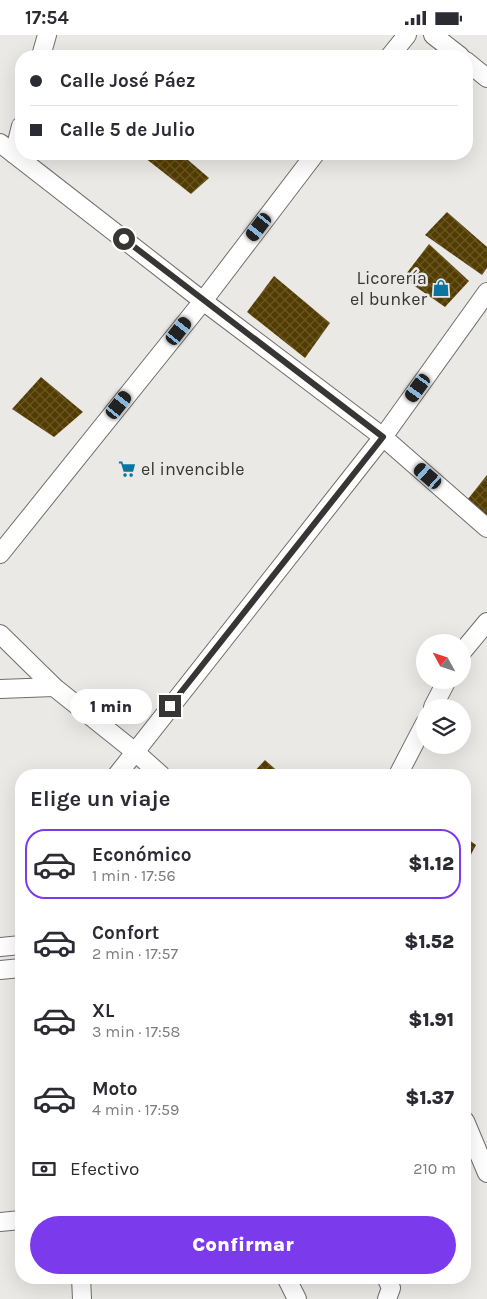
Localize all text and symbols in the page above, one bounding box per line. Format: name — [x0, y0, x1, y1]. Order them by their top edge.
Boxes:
text: 17:54 — [25, 7, 69, 29]
text: Calle José Páez — [60, 70, 195, 92]
text: Calle 5 de Julio — [60, 119, 195, 141]
car — [243, 211, 274, 243]
route start — [113, 228, 135, 250]
place label: Licorería el bunker — [350, 267, 427, 310]
shop icon: Licorería el bunker — [431, 278, 451, 298]
car — [163, 315, 194, 347]
car — [403, 371, 432, 405]
car — [103, 389, 134, 421]
place label: el invencible — [141, 458, 245, 480]
supermarket icon: el invencible — [117, 459, 137, 479]
car — [411, 460, 444, 492]
north arrow — [416, 634, 471, 689]
map controls — [416, 634, 471, 754]
callout: 1 min — [70, 689, 152, 723]
route end — [159, 695, 181, 717]
text: 1 min — [90, 697, 132, 716]
button: layers — [416, 699, 471, 754]
text: Elige un viaje — [30, 786, 170, 812]
icon: car — [32, 842, 77, 887]
text: Económico — [92, 844, 192, 866]
text: $1.12 — [408, 853, 454, 875]
text: 1 min · 17:56 — [92, 866, 176, 885]
icon: car — [32, 920, 77, 965]
text: Confort — [92, 922, 159, 944]
text: $1.52 — [404, 931, 454, 953]
text: 2 min · 17:57 — [92, 944, 178, 963]
icon: car — [32, 998, 77, 1043]
text: XL — [92, 1000, 114, 1022]
text: $1.91 — [408, 1009, 454, 1031]
text: 3 min · 17:58 — [92, 1022, 180, 1041]
icon: car — [32, 1076, 77, 1121]
text: Moto — [92, 1078, 138, 1100]
text: $1.37 — [405, 1087, 454, 1109]
text: 4 min · 17:59 — [92, 1100, 179, 1119]
icon: cash — [30, 1155, 58, 1183]
text: Efectivo — [70, 1158, 139, 1180]
text: 210 m — [413, 1159, 456, 1178]
button: Confirmar — [30, 1216, 456, 1274]

